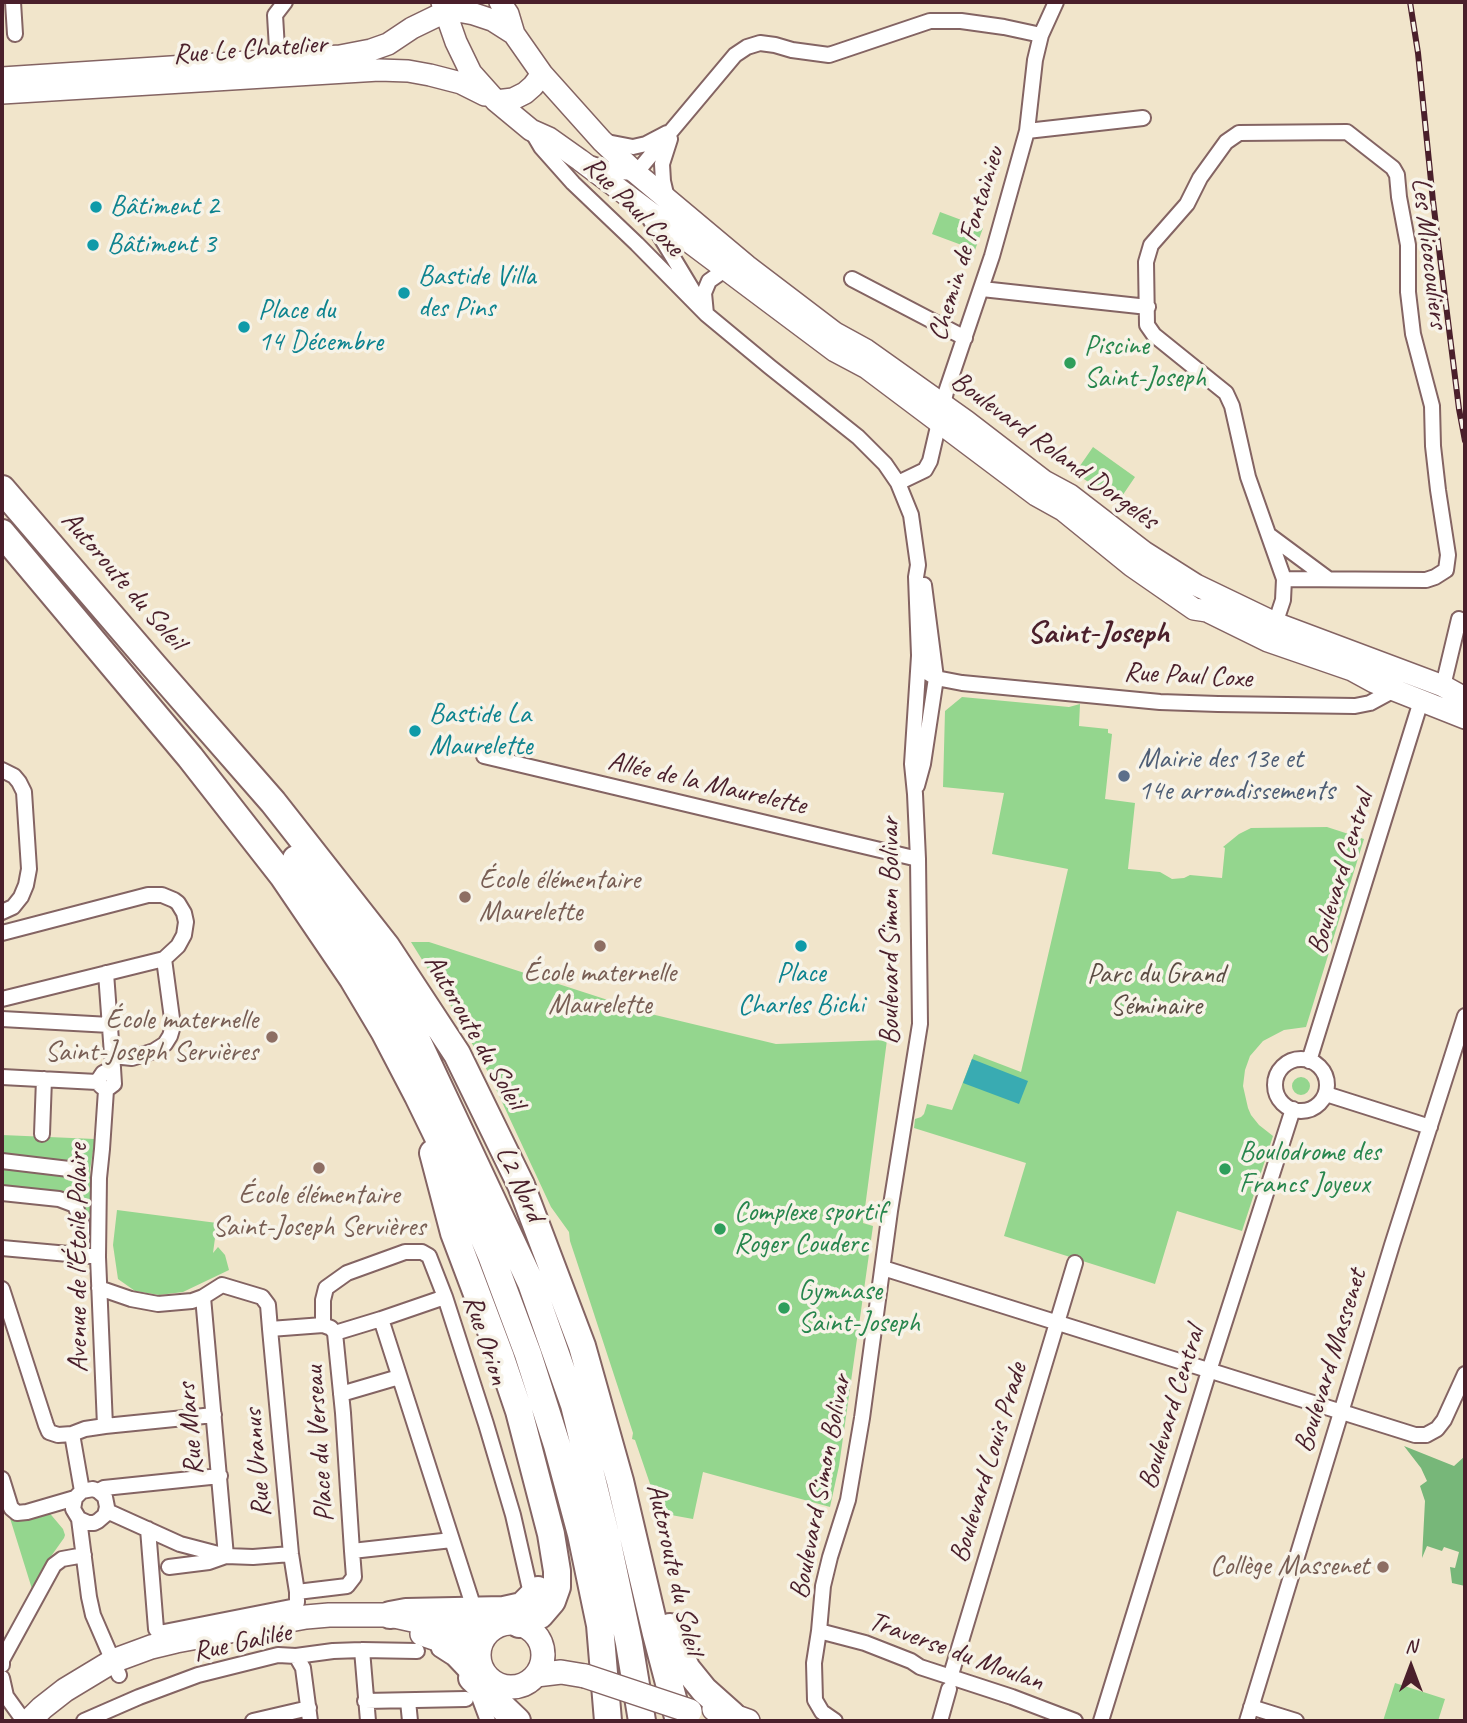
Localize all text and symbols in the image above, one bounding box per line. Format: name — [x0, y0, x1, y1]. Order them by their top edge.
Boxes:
street label: Rue Le Chatelier — [172, 28, 328, 72]
street label: Chemin de Fontainieu — [921, 143, 1013, 345]
street label: Rue Paul Coxe — [576, 150, 690, 264]
street label: Les Micocouliers — [1403, 176, 1455, 330]
place label: Bâtiment 2 — [110, 190, 219, 224]
marker: Bâtiment 2 — [88, 199, 104, 215]
place label: Bâtiment 3 — [107, 228, 216, 262]
marker: Bâtiment 3 — [85, 237, 101, 253]
place label: Bastide Villa des Pins — [418, 260, 535, 326]
marker: Bastide Villa des Pins — [396, 285, 412, 301]
place label: Place du 14 Décembre — [258, 294, 383, 360]
marker: Place du 14 Décembre — [236, 319, 252, 335]
place label: Piscine Saint-Joseph — [1084, 330, 1206, 396]
marker: Piscine Saint-Joseph — [1062, 355, 1078, 371]
street label: Boulevard Roland Dorgelès — [944, 365, 1164, 537]
street label: Autoroute du Soleil — [53, 504, 193, 658]
district label: Saint-Joseph — [1027, 615, 1169, 653]
street label: Rue Paul Coxe — [1123, 656, 1253, 696]
place label: Bastide La Maurelette — [429, 698, 532, 764]
marker: Bastide La Maurelette — [407, 723, 423, 739]
place label: Mairie des 13e et 14e arrondissements — [1138, 743, 1335, 809]
street label: Allée de la Maurelette — [605, 745, 809, 823]
marker: Mairie des 13e et 14e arrondissements — [1116, 768, 1132, 784]
street label: Boulevard Central — [1300, 788, 1382, 958]
street label: Boulevard Simon Bolivar — [874, 817, 908, 1045]
place label: École élémentaire Maurelette — [479, 864, 640, 930]
marker: École élémentaire Maurelette — [457, 889, 473, 905]
marker: École maternelle Maurelette — [592, 938, 608, 954]
marker: Place Charles Bichi — [793, 938, 809, 954]
street label: Autoroute du Soleil — [416, 948, 532, 1116]
place label: École maternelle Maurelette — [524, 957, 676, 1023]
place label: Place Charles Bichi — [738, 957, 864, 1023]
park label: Parc du Grand Séminaire — [1087, 958, 1225, 1024]
place label: École maternelle Saint-Joseph Servières — [45, 1004, 258, 1070]
marker: École maternelle Saint-Joseph Servières — [264, 1029, 280, 1045]
place label: Boulodrome des Francs Joyeux — [1239, 1136, 1381, 1202]
street label: L2 Nord — [487, 1141, 551, 1227]
street label: Avenue de l'Étoile Polaire — [62, 1144, 96, 1372]
marker: École élémentaire Saint-Joseph Servières — [311, 1160, 327, 1176]
marker: Boulodrome des Francs Joyeux — [1217, 1161, 1233, 1177]
place label: École élémentaire Saint-Joseph Servières — [212, 1179, 426, 1245]
place label: Complexe sportif Roger Couderc — [734, 1196, 885, 1262]
marker: Complexe sportif Roger Couderc — [712, 1221, 728, 1237]
street label: Boulevard Massenet — [1287, 1265, 1375, 1457]
place label: Gymnase Saint-Joseph — [798, 1275, 920, 1341]
street label: Rue Orion — [455, 1291, 515, 1389]
marker: Gymnase Saint-Joseph — [776, 1300, 792, 1316]
street label: Boulevard Central — [1131, 1323, 1213, 1493]
street label: Boulevard Louis Prade — [943, 1359, 1035, 1567]
street label: Place du Verseau — [298, 1365, 342, 1523]
street label: Boulevard Simon Bolivar — [783, 1372, 859, 1602]
street label: Rue Mars — [170, 1381, 212, 1477]
street label: Rue Uranus — [237, 1407, 279, 1519]
street label: Autoroute du Soleil — [638, 1481, 710, 1657]
place label: Collège Massenet — [1210, 1550, 1369, 1584]
marker: Collège Massenet — [1375, 1559, 1391, 1575]
street label: Traverse du Moulan — [864, 1605, 1048, 1699]
street label: Rue Galilée — [190, 1616, 294, 1670]
north arrow — [1376, 1632, 1446, 1702]
text: N — [1405, 1634, 1417, 1658]

